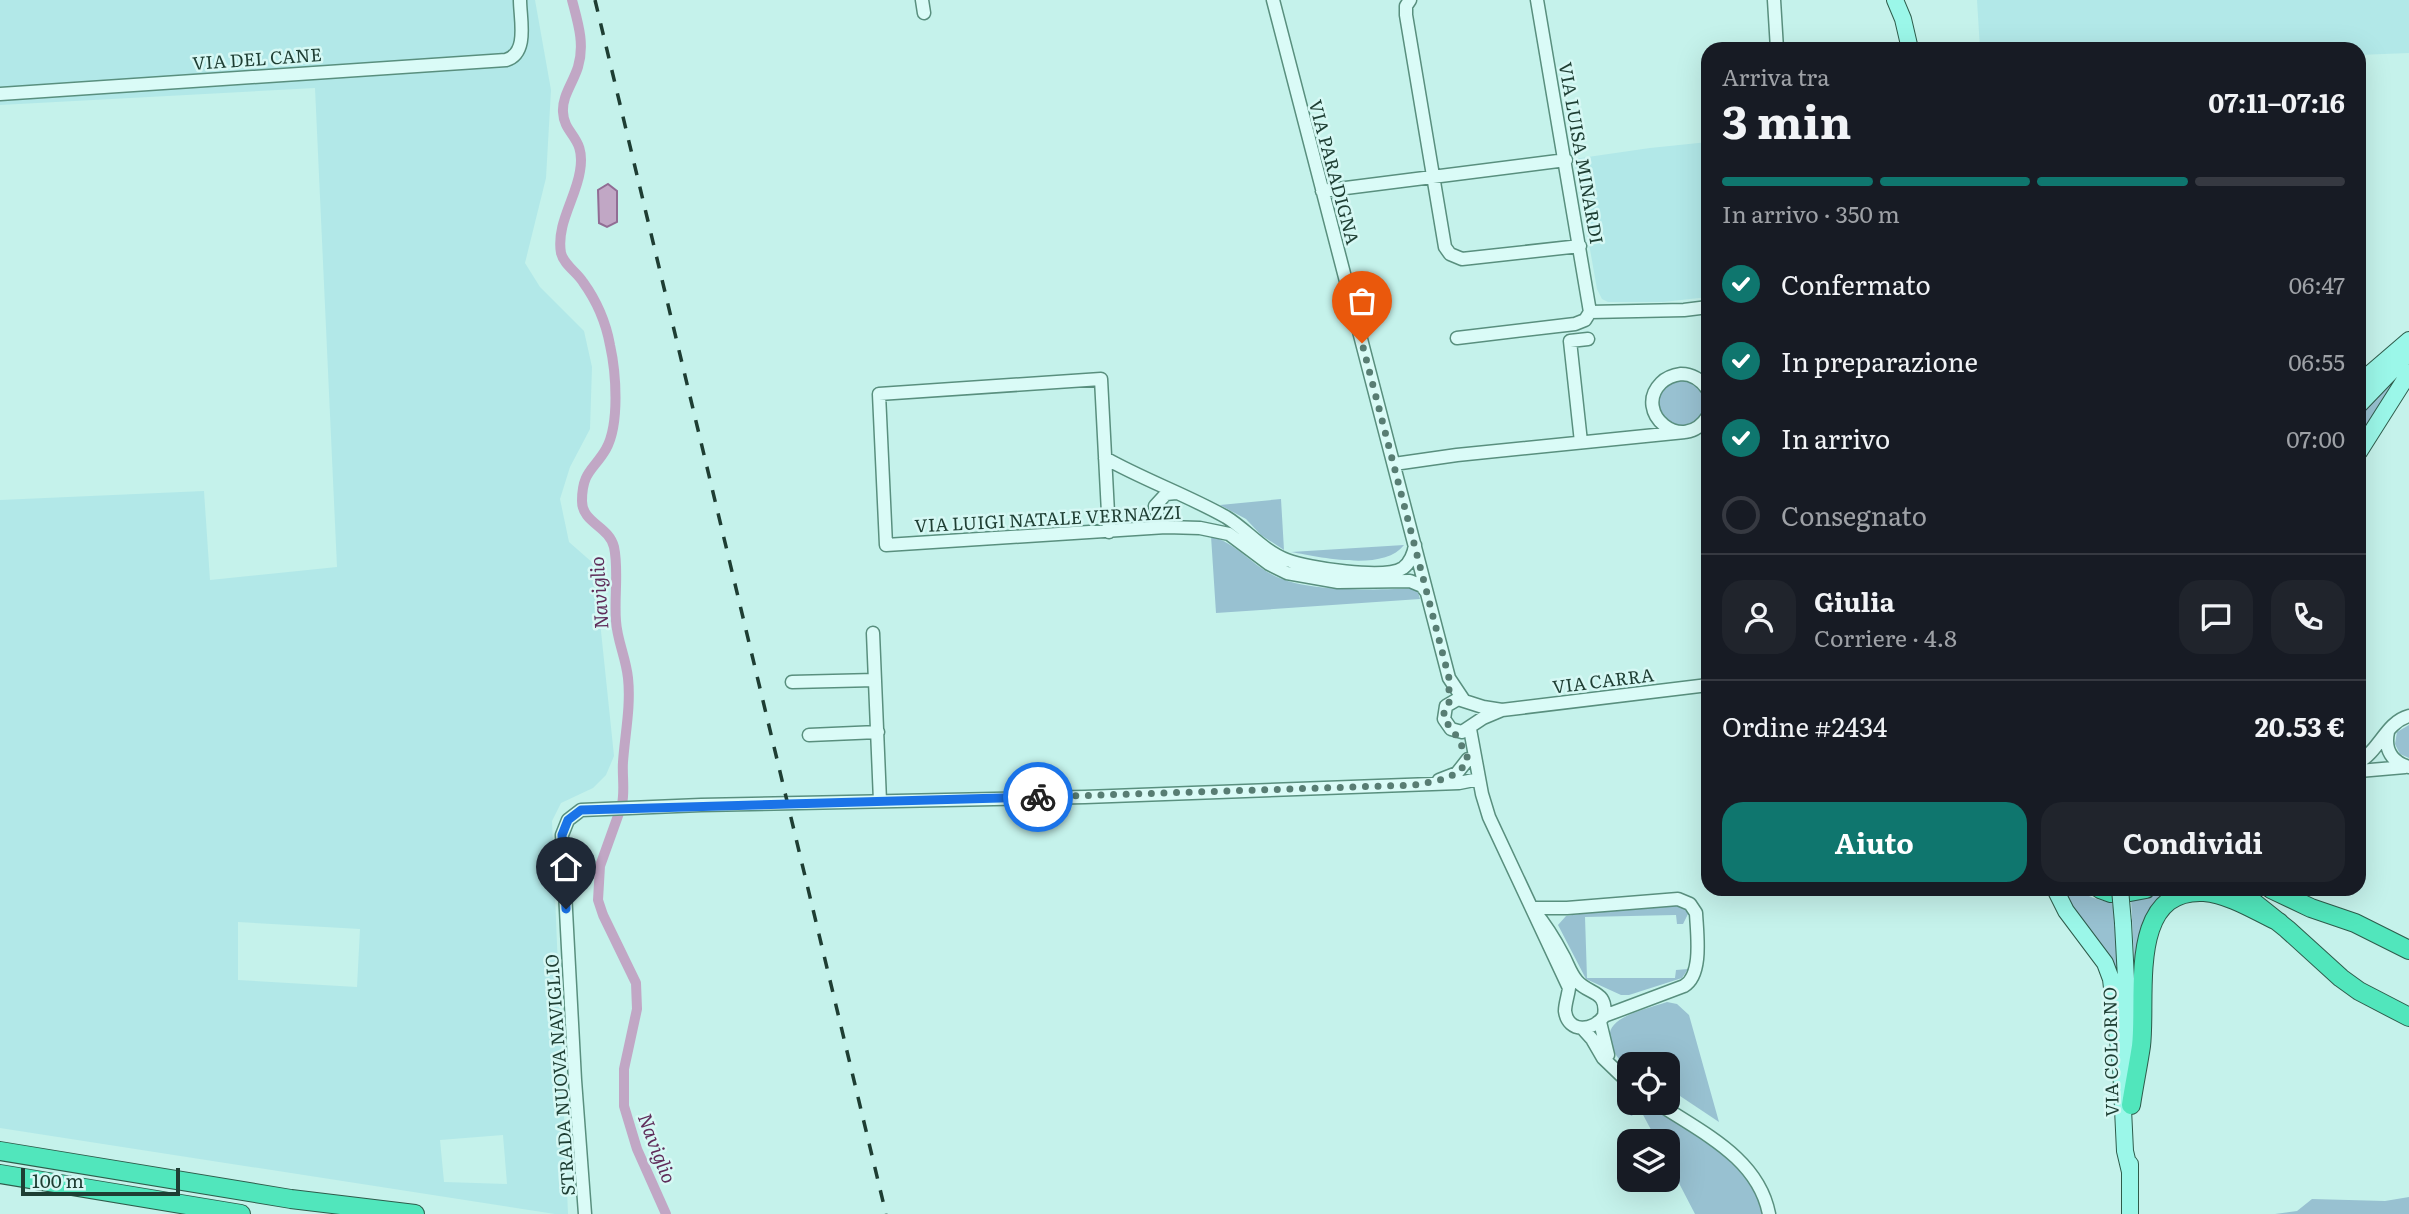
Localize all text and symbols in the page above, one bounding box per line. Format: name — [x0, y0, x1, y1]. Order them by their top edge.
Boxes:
street label: VIA DEL CANE — [191, 40, 323, 76]
text: Arriva tra — [1722, 59, 1830, 93]
street label: VIA LUISA MINARDI — [1553, 60, 1611, 246]
text: 07:11–07:16 — [2208, 82, 2345, 121]
text: 3 min — [1722, 85, 1852, 153]
street label: VIA PARADIGNA — [1303, 97, 1367, 247]
text: In arrivo · 350 m — [1722, 196, 1900, 230]
text: Confermato — [1781, 264, 1931, 303]
icon: check — [1722, 265, 1760, 303]
text: 06:47 — [2289, 267, 2345, 301]
pin — [1332, 271, 1392, 343]
icon: bag — [1343, 282, 1381, 320]
text: In preparazione — [1781, 341, 1978, 380]
icon: check — [1722, 342, 1760, 380]
text: 06:55 — [2288, 344, 2345, 378]
text: In arrivo — [1781, 418, 1890, 457]
icon: check — [1722, 419, 1760, 457]
text: 07:00 — [2286, 421, 2345, 455]
text: Consegnato — [1781, 495, 1927, 534]
street label: VIA LUIGI NATALE VERNAZZI — [914, 498, 1182, 538]
water label: Naviglio — [581, 556, 615, 630]
button: person — [1722, 580, 1796, 654]
button: chat — [2179, 580, 2253, 654]
button: phone — [2271, 580, 2345, 654]
text: Giulia — [1814, 581, 1895, 620]
text: Corriere · 4.8 — [1814, 620, 1957, 654]
street label: VIA CARRA — [1551, 660, 1655, 700]
text: Ordine #2434 — [1722, 706, 1887, 745]
text: 20.53 € — [2255, 706, 2345, 745]
courier — [1003, 762, 1073, 832]
icon: bike — [1019, 778, 1057, 816]
button: Aiuto — [1722, 802, 2027, 882]
button: Condividi — [2041, 802, 2345, 882]
pin — [536, 837, 596, 909]
icon: home — [547, 848, 585, 886]
street label: STRADA NUOVA NAVIGLIO — [537, 953, 581, 1197]
street label: VIA COLORNO — [2095, 987, 2125, 1117]
map controls — [1617, 1052, 1680, 1192]
button: locate — [1617, 1052, 1680, 1115]
water label: Naviglio — [632, 1109, 684, 1187]
button: layers — [1617, 1129, 1680, 1192]
scale bar — [21, 1165, 180, 1197]
text: 100 m — [32, 1166, 84, 1194]

